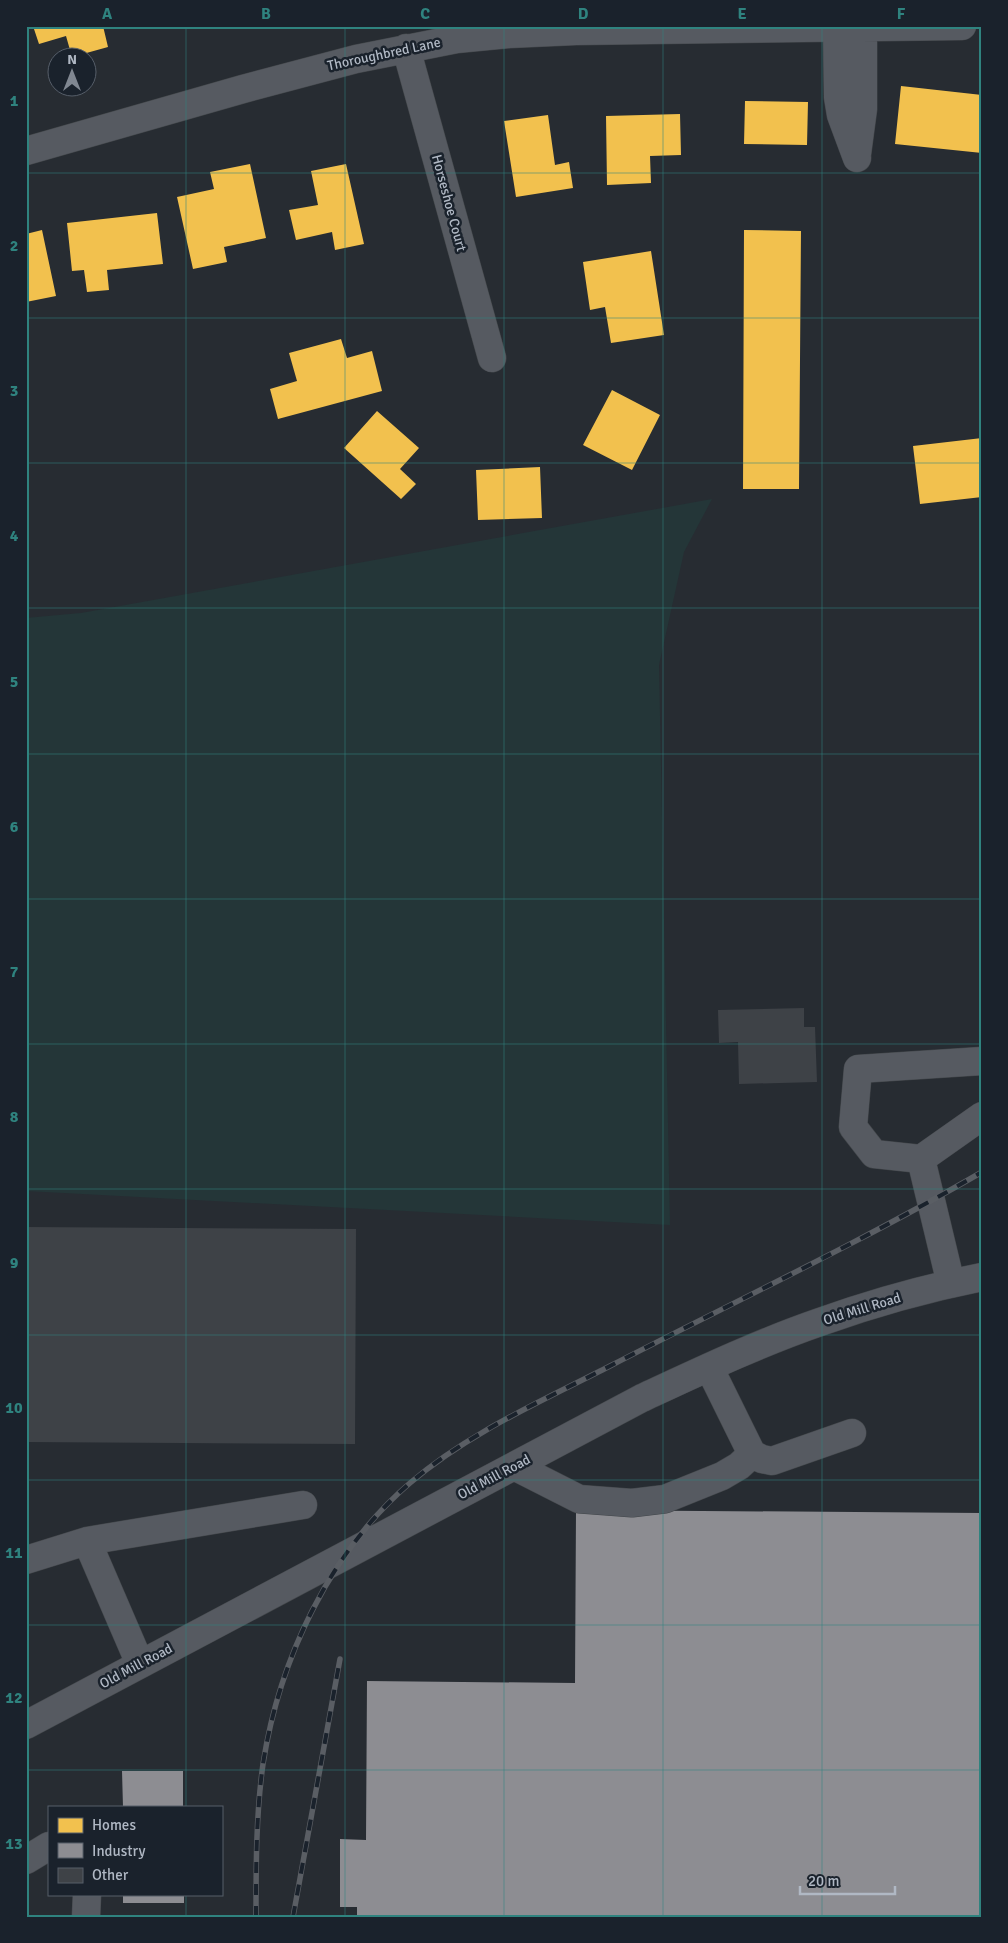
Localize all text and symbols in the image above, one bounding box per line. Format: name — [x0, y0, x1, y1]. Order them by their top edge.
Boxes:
text: A — [102, 4, 113, 24]
text: B — [261, 4, 271, 24]
text: C — [420, 4, 430, 24]
text: D — [578, 4, 589, 24]
text: E — [737, 4, 747, 24]
text: F — [897, 4, 906, 24]
street label: Thoroughbred Lane — [326, 34, 442, 74]
north arrow — [48, 48, 98, 98]
text: N — [67, 51, 77, 68]
text: 1 — [10, 91, 19, 111]
street label: Horseshoe Court — [428, 153, 470, 253]
text: 2 — [10, 236, 18, 256]
text: 3 — [10, 381, 18, 401]
text: 4 — [10, 526, 19, 546]
text: 5 — [10, 672, 18, 692]
text: 6 — [10, 817, 19, 837]
text: 7 — [10, 962, 19, 982]
text: 8 — [10, 1107, 19, 1127]
text: 9 — [10, 1253, 19, 1273]
street label: Old Mill Road — [821, 1289, 903, 1329]
text: 10 — [5, 1398, 23, 1418]
street label: Old Mill Road — [455, 1451, 533, 1503]
text: 11 — [5, 1543, 23, 1563]
street label: Old Mill Road — [97, 1640, 175, 1692]
text: 12 — [5, 1688, 23, 1708]
legend — [48, 1806, 222, 1896]
text: Homes — [92, 1816, 136, 1834]
text: 13 — [5, 1834, 23, 1854]
text: Industry — [92, 1842, 145, 1860]
scale bar — [800, 1863, 896, 1895]
text: Other — [92, 1866, 129, 1884]
text: 20 m — [808, 1872, 839, 1890]

